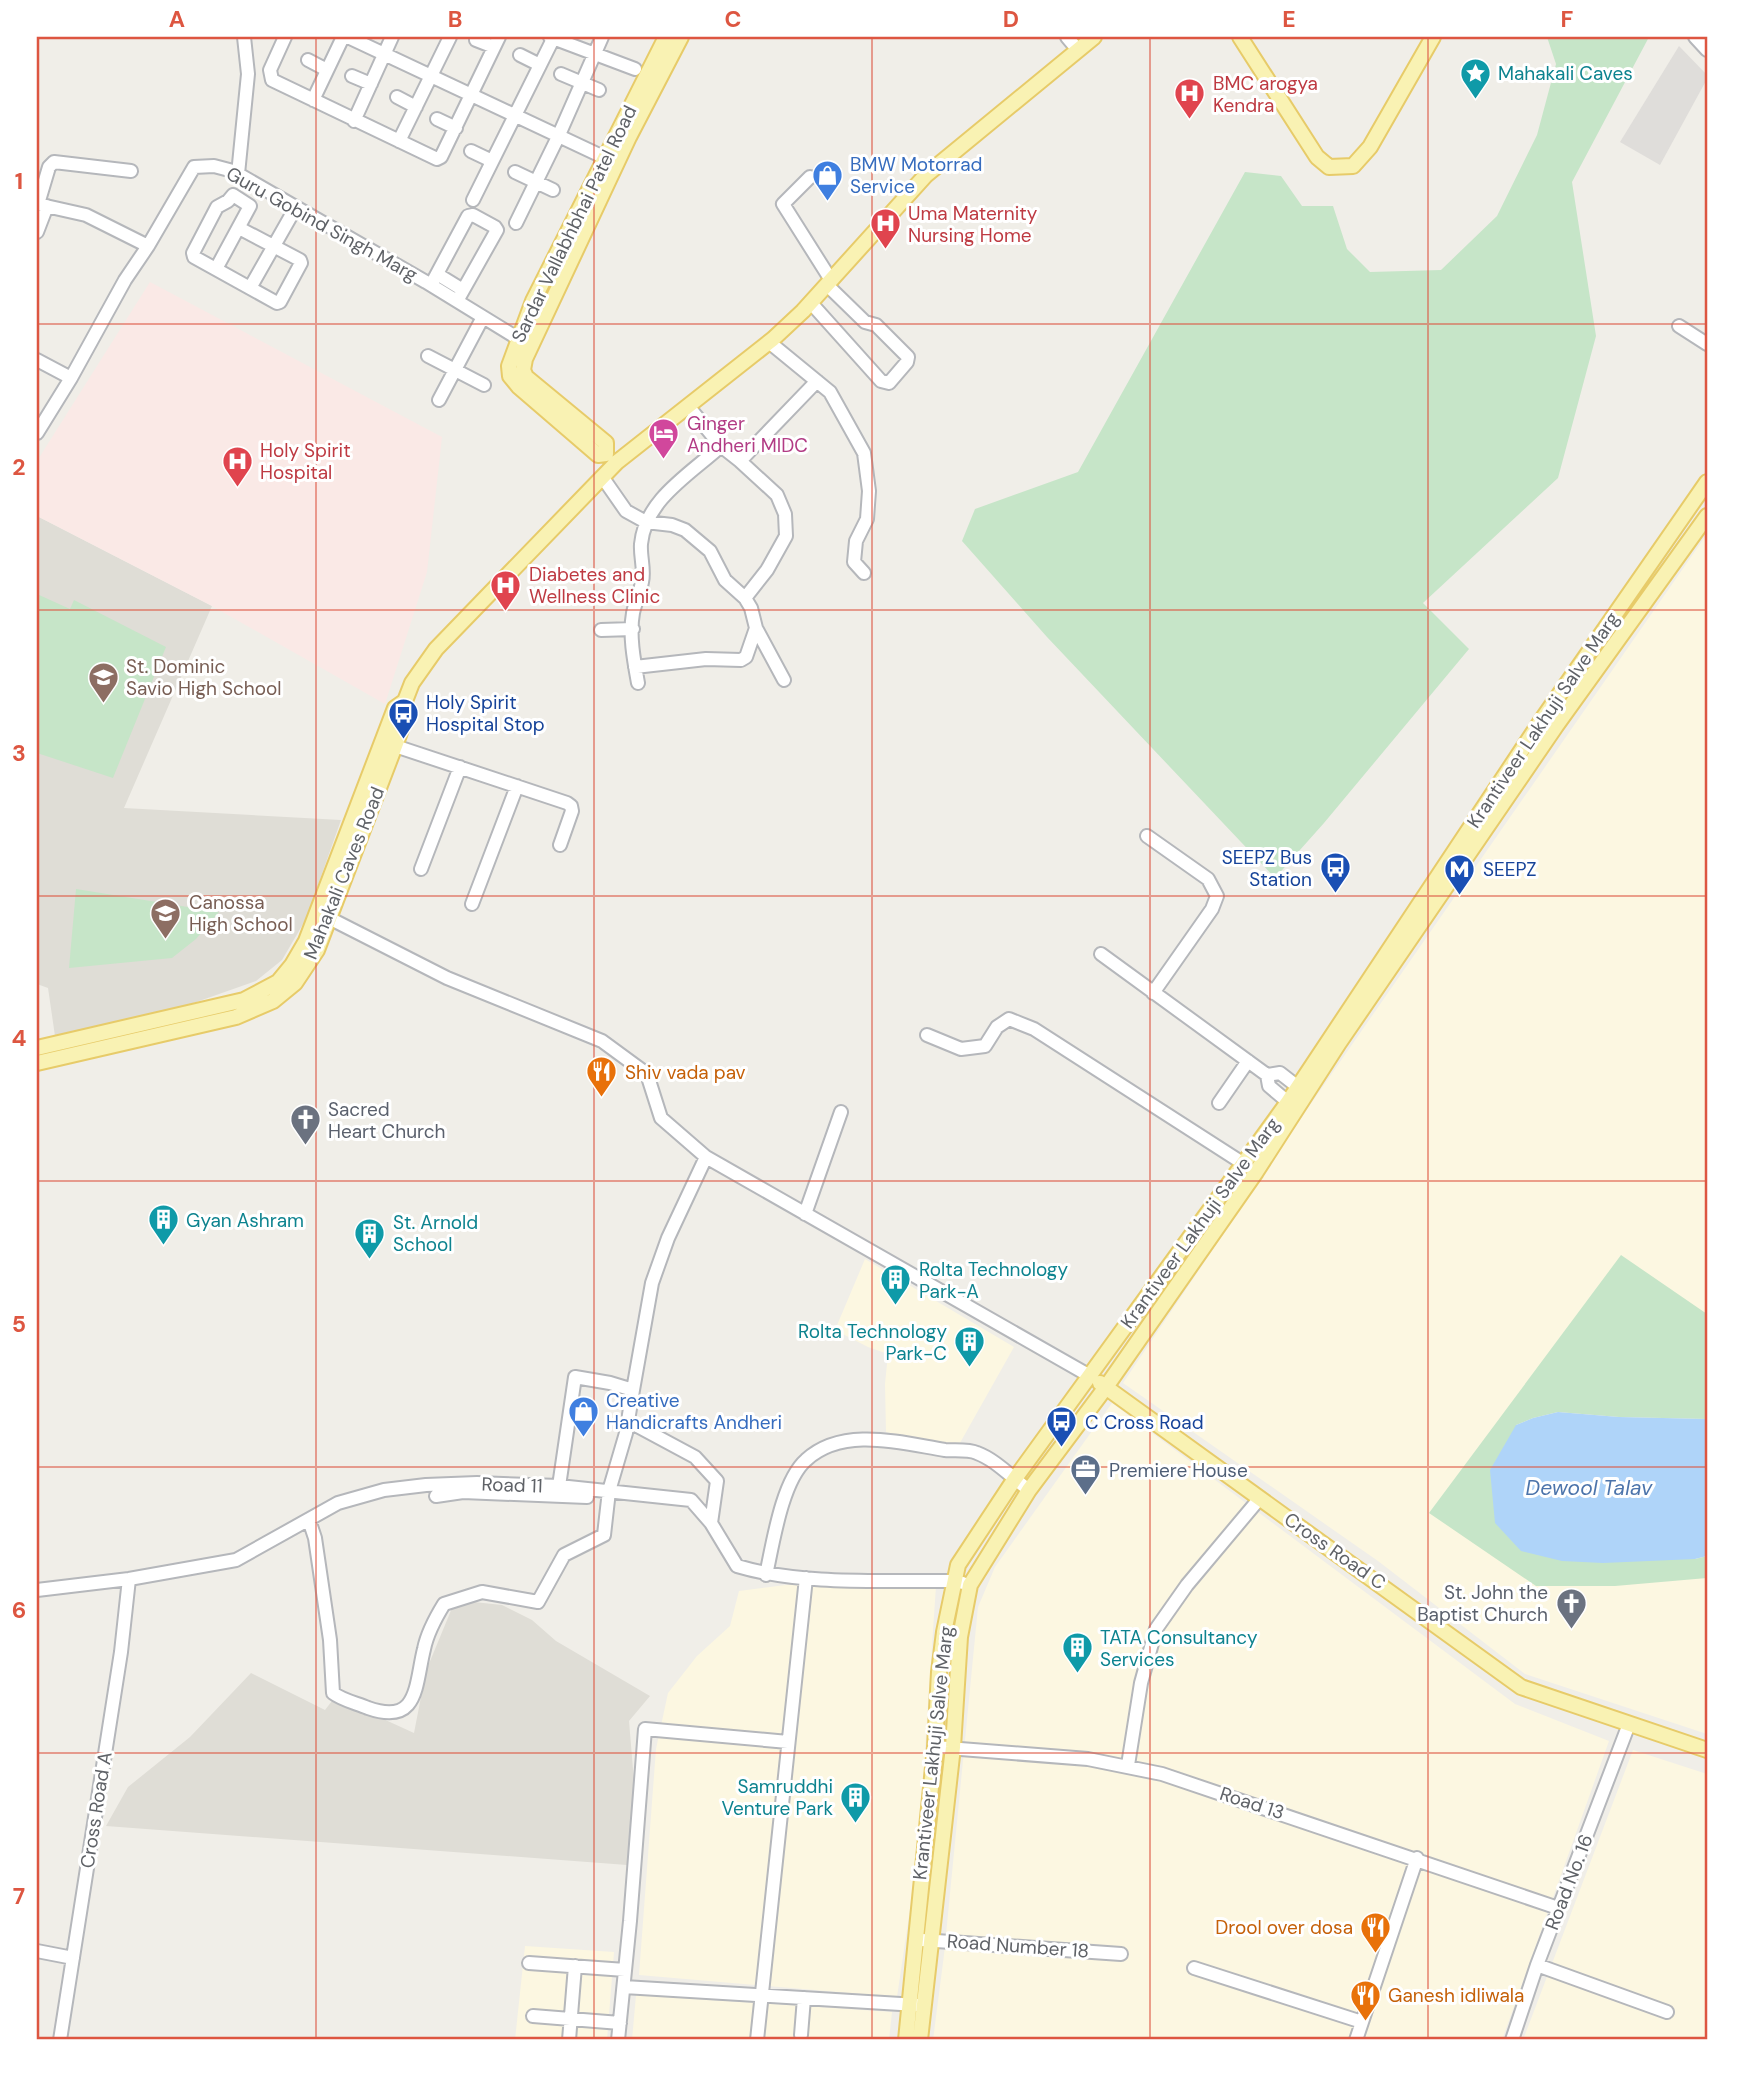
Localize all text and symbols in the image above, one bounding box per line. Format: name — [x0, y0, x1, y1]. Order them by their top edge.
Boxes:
text: A — [169, 4, 185, 34]
text: B — [448, 4, 462, 34]
text: C — [725, 4, 741, 34]
text: D — [1003, 4, 1019, 34]
text: E — [1282, 4, 1296, 34]
text: F — [1561, 4, 1574, 34]
place icon: Mahakali Caves — [1458, 56, 1492, 100]
place label: Mahakali Caves — [1498, 61, 1633, 86]
place label: BMC arogya Kendra — [1213, 71, 1318, 118]
hospital icon: BMC arogya Kendra — [1173, 77, 1207, 121]
street label: Sardar Vallabhbhai Patel Road — [506, 101, 642, 347]
place label: BMW Motorrad Service — [850, 152, 983, 199]
shop icon: BMW Motorrad Service — [810, 158, 844, 202]
street label: Guru Gobind Singh Marg — [222, 161, 422, 287]
text: 1 — [15, 166, 23, 196]
place label: Uma Maternity Nursing Home — [908, 201, 1038, 248]
hospital icon: Uma Maternity Nursing Home — [868, 207, 902, 251]
place label: Ginger Andheri MIDC — [687, 411, 808, 458]
hotel icon: Ginger Andheri MIDC — [647, 417, 681, 461]
place label: Holy Spirit Hospital — [260, 438, 351, 485]
hospital icon: Holy Spirit Hospital — [220, 444, 254, 488]
text: 2 — [12, 452, 26, 482]
place label: Diabetes and Wellness Clinic — [529, 562, 660, 609]
hospital icon: Diabetes and Wellness Clinic — [489, 568, 523, 612]
street label: Krantiveer Lakhuji Salve Marg — [1461, 607, 1625, 833]
place label: St. Dominic Savio High School — [126, 654, 282, 701]
school or university icon: St. Dominic Savio High School — [86, 660, 120, 704]
place label: Holy Spirit Hospital Stop — [426, 690, 545, 737]
bus stop icon: Holy Spirit Hospital Stop — [386, 696, 420, 740]
text: 3 — [12, 738, 26, 768]
street label: Mahakali Caves Road — [298, 783, 390, 963]
place label: SEEPZ Bus Station — [1222, 845, 1312, 892]
bus stop icon: SEEPZ Bus Station — [1318, 851, 1352, 895]
metro station icon: SEEPZ — [1443, 852, 1477, 896]
place label: SEEPZ — [1483, 857, 1536, 882]
place label: Canossa High School — [189, 890, 293, 937]
school or university icon: Canossa High School — [149, 896, 183, 940]
text: 4 — [12, 1023, 27, 1053]
restaurant icon: Shiv vada pav — [585, 1055, 619, 1099]
place label: Shiv vada pav — [625, 1060, 746, 1085]
place label: Sacred Heart Church — [328, 1097, 446, 1144]
church icon: Sacred Heart Church — [288, 1103, 322, 1147]
street label: Krantiveer Lakhuji Salve Marg — [1115, 1112, 1285, 1334]
building icon: Gyan Ashram — [146, 1203, 180, 1247]
place label: Gyan Ashram — [186, 1208, 304, 1233]
place label: St. Arnold School — [393, 1210, 478, 1257]
building icon: St. Arnold School — [353, 1216, 387, 1260]
place label: Rolta Technology Park-A — [919, 1257, 1068, 1304]
building icon: Rolta Technology Park-A — [879, 1263, 913, 1307]
text: 5 — [12, 1309, 26, 1339]
place label: Rolta Technology Park-C — [798, 1319, 947, 1366]
building icon: Rolta Technology Park-C — [953, 1325, 987, 1369]
place label: Creative Handicrafts Andheri — [606, 1388, 782, 1435]
shop icon: Creative Handicrafts Andheri — [566, 1394, 600, 1438]
bus stop icon: C Cross Road — [1045, 1405, 1079, 1449]
place label: C Cross Road — [1085, 1410, 1204, 1435]
office icon: Premiere House — [1069, 1453, 1103, 1497]
place label: Premiere House — [1109, 1458, 1248, 1483]
street label: Road 11 — [481, 1471, 543, 1499]
water label: Dewool Talav — [1526, 1474, 1653, 1502]
street label: Cross Road C — [1279, 1507, 1391, 1595]
place label: St. John the Baptist Church — [1417, 1580, 1548, 1627]
church icon: St. John the Baptist Church — [1554, 1586, 1588, 1630]
text: 6 — [12, 1595, 26, 1625]
street label: Krantiveer Lakhuji Salve Marg — [907, 1624, 959, 1881]
place label: TATA Consultancy Services — [1100, 1625, 1258, 1672]
building icon: TATA Consultancy Services — [1060, 1631, 1094, 1675]
street label: Cross Road A — [74, 1750, 118, 1870]
place label: Samruddhi Venture Park — [721, 1774, 833, 1821]
building icon: Samruddhi Venture Park — [839, 1780, 873, 1824]
street label: Road 13 — [1217, 1781, 1287, 1825]
street label: Road No. 16 — [1539, 1831, 1599, 1933]
text: 7 — [13, 1881, 25, 1911]
restaurant icon: Drool over dosa — [1359, 1910, 1393, 1954]
place label: Drool over dosa — [1215, 1915, 1353, 1940]
street label: Road Number 18 — [946, 1929, 1090, 1963]
restaurant icon: Ganesh idliwala — [1348, 1978, 1382, 2022]
place label: Ganesh idliwala — [1388, 1983, 1524, 2008]

